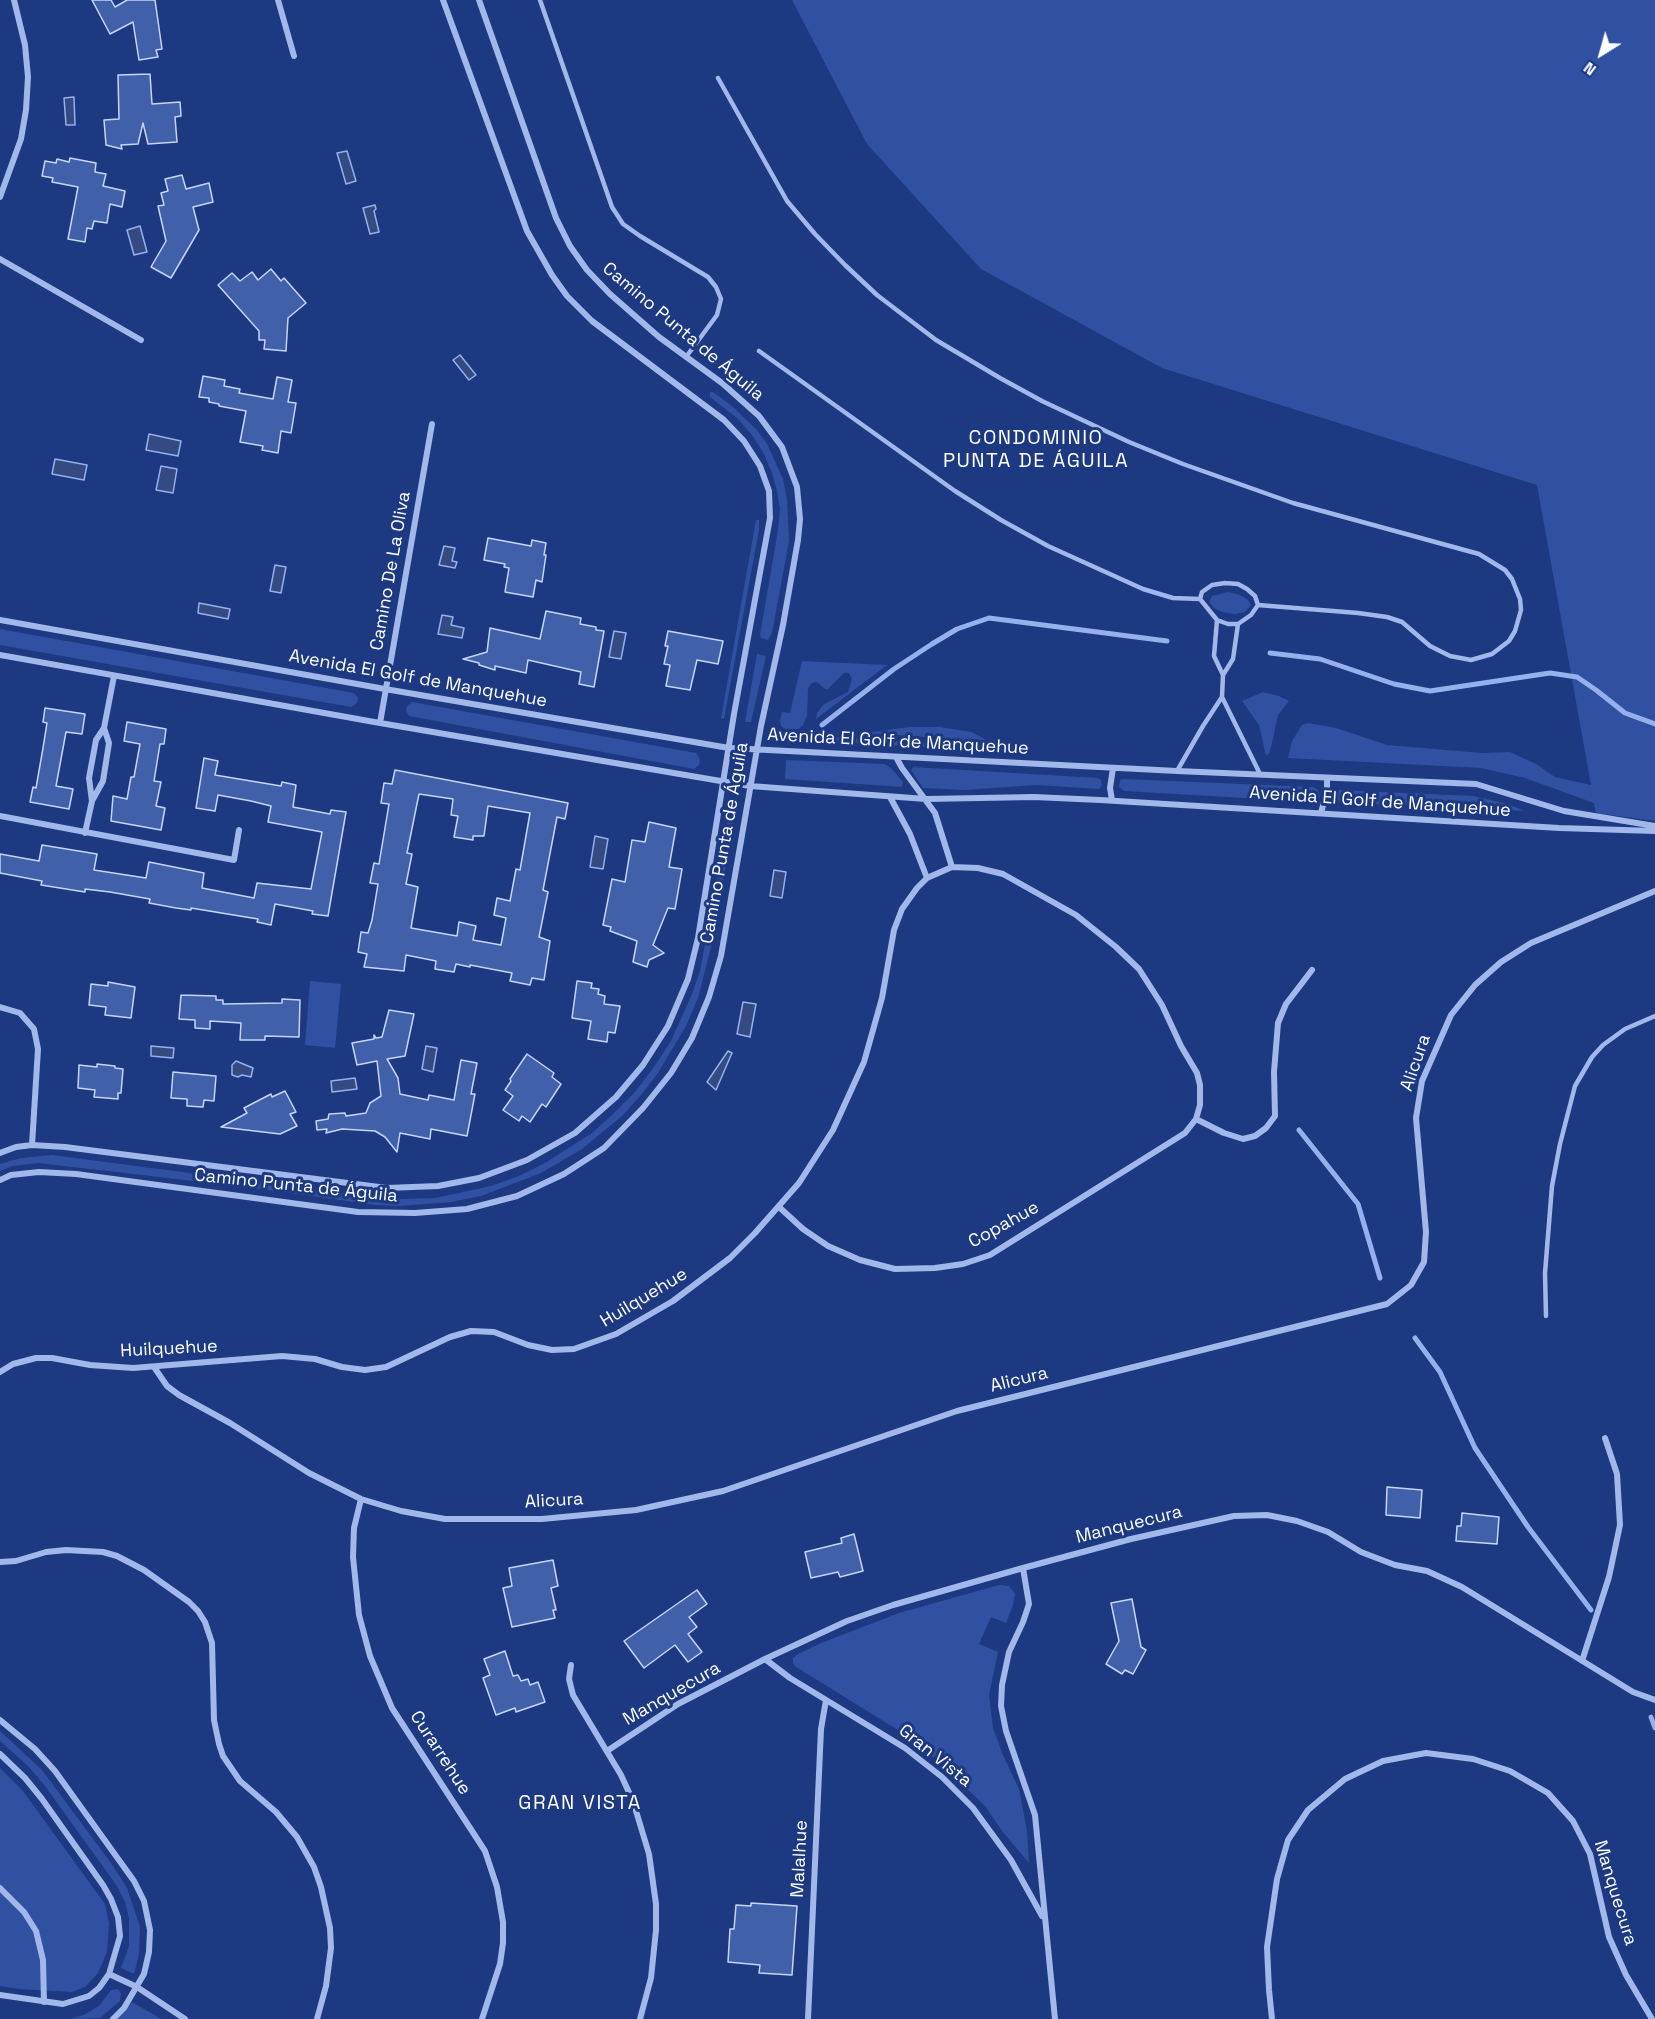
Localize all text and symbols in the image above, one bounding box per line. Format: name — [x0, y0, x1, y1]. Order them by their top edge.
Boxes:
north arrow — [1571, 24, 1631, 84]
text: N — [1579, 57, 1600, 80]
street label: Camino Punta de Águila — [598, 258, 768, 406]
district label: CONDOMINIO PUNTA DE ÁGUILA — [943, 427, 1129, 474]
street label: Camino De La Oliva — [366, 490, 416, 652]
street label: Avenida El Golf de Manquehue — [287, 646, 549, 712]
street label: Avenida El Golf de Manquehue — [767, 724, 1029, 760]
street label: Camino Punta de Águila — [697, 740, 753, 946]
street label: Avenida El Golf de Manquehue — [1249, 782, 1511, 822]
street label: Alicura — [1396, 1032, 1436, 1094]
street label: Camino Punta de Águila — [193, 1165, 399, 1207]
street label: Copahue — [965, 1197, 1043, 1253]
street label: Huilquehue — [597, 1264, 691, 1332]
street label: Huilquehue — [120, 1336, 218, 1362]
street label: Alicura — [988, 1362, 1050, 1398]
street label: Alicura — [524, 1489, 584, 1513]
street label: Manquecura — [1074, 1501, 1184, 1549]
street label: Manquecura — [619, 1657, 725, 1731]
street label: Curarrehue — [405, 1707, 475, 1799]
street label: Gran Vista — [894, 1720, 976, 1792]
district label: GRAN VISTA — [518, 1792, 642, 1816]
street label: Malalhue — [787, 1820, 813, 1898]
street label: Manquecura — [1589, 1838, 1641, 1948]

